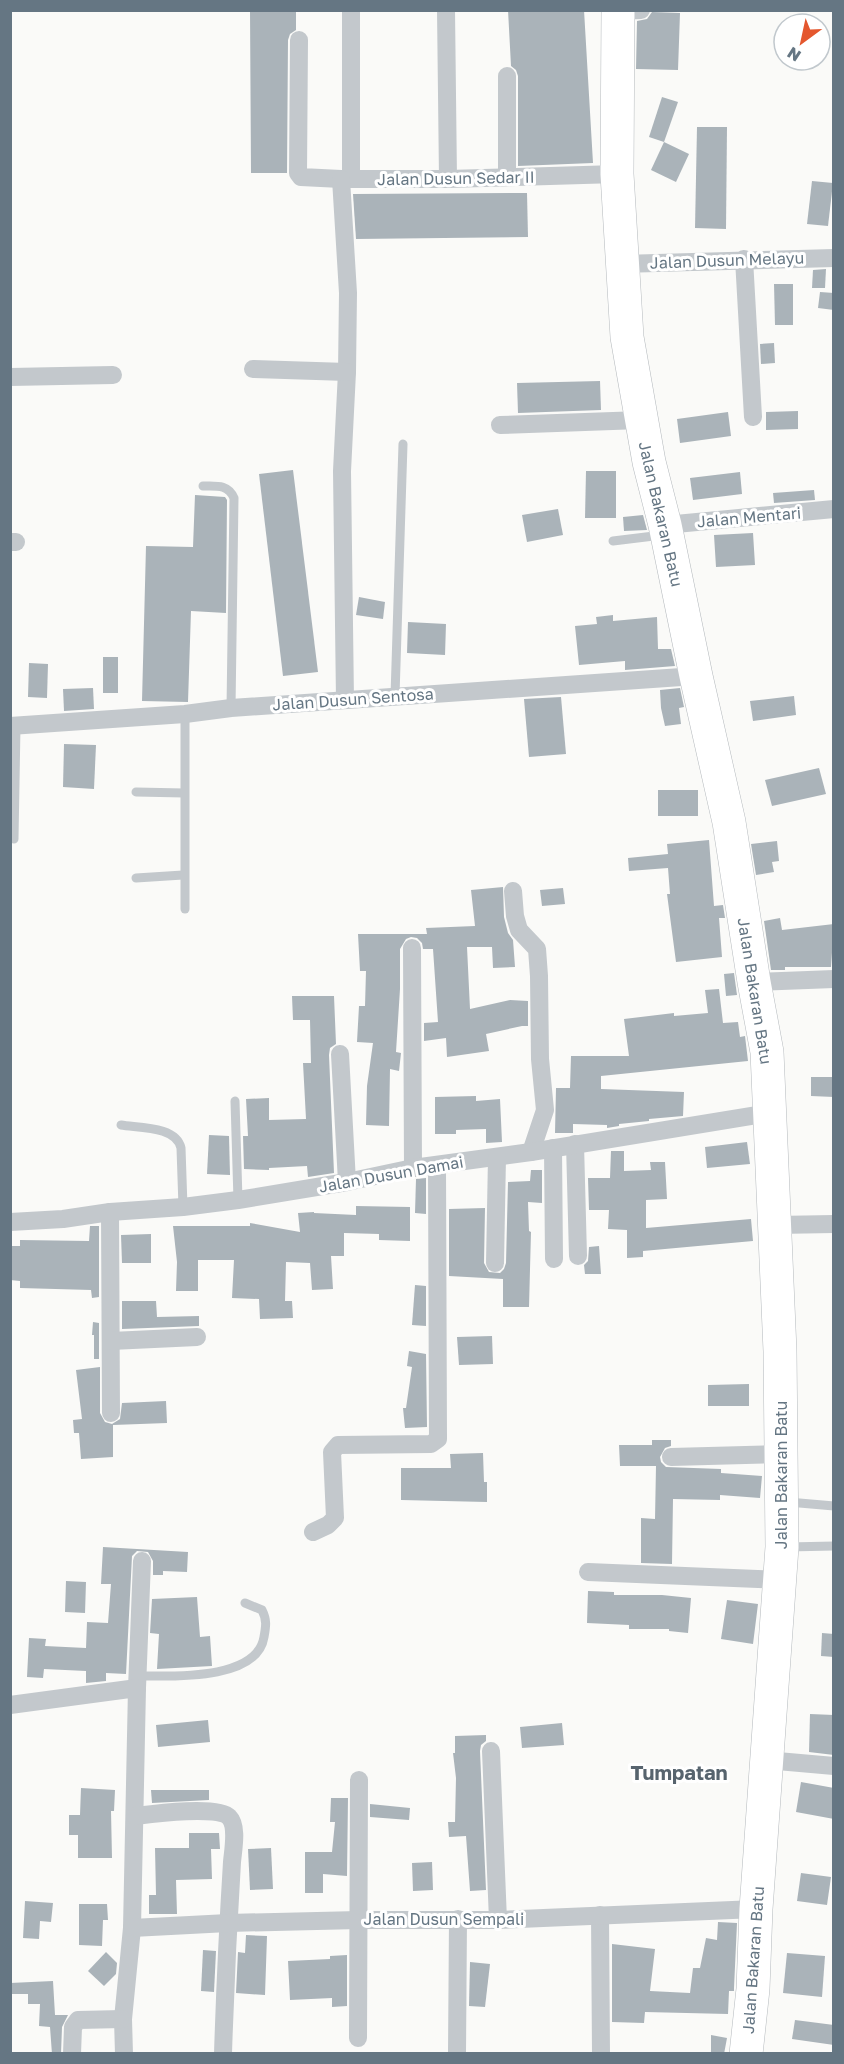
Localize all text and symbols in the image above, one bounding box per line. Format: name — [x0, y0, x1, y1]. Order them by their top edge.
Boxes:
north arrow — [772, 12, 832, 72]
text: N — [783, 43, 804, 66]
street label: Jalan Dusun Sedar II — [377, 167, 535, 189]
street label: Jalan Dusun Melayu — [650, 247, 804, 273]
street label: Jalan Bakaran Batu — [635, 440, 687, 588]
street label: Jalan Mentari — [696, 502, 802, 532]
street label: Jalan Dusun Sentosa — [272, 683, 434, 715]
street label: Jalan Bakaran Batu — [734, 916, 776, 1066]
street label: Jalan Dusun Damai — [317, 1151, 465, 1197]
street label: Jalan Bakaran Batu — [771, 1401, 791, 1549]
district label: Tumpatan — [630, 1760, 728, 1784]
street label: Jalan Bakaran Batu — [738, 1885, 768, 2035]
street label: Jalan Dusun Sempali — [364, 1909, 524, 1929]

